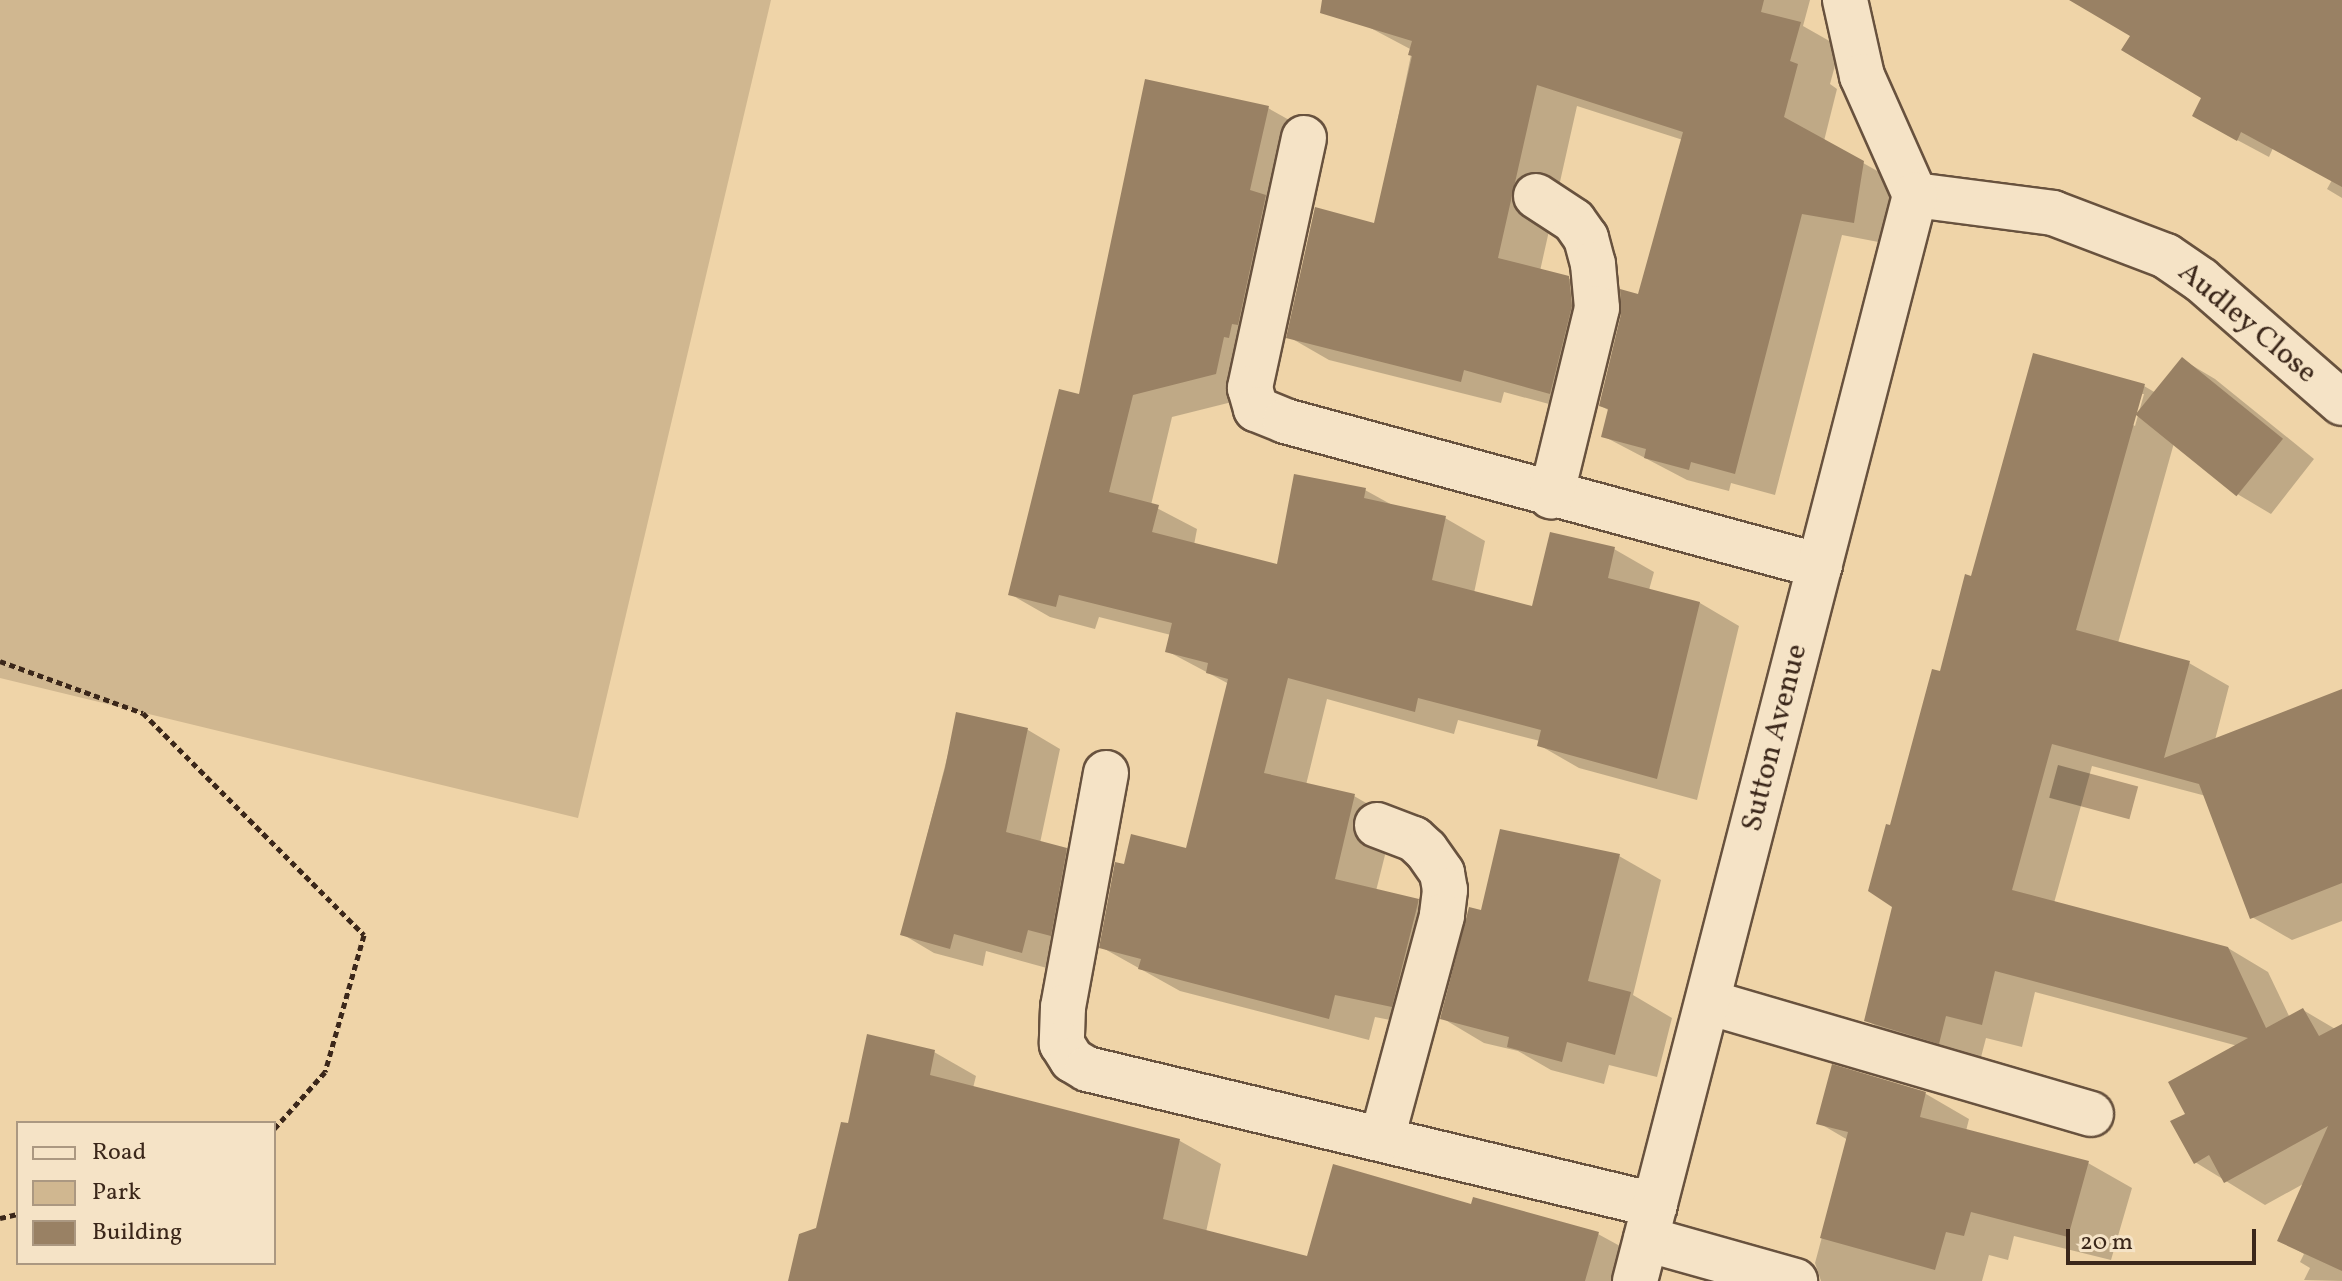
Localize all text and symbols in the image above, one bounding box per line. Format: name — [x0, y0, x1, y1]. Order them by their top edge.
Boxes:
street label: Audley Close — [2170, 254, 2324, 392]
street label: Sutton Avenue — [1734, 641, 1816, 835]
legend — [16, 1121, 276, 1265]
text: Road — [92, 1136, 146, 1170]
text: Park — [92, 1176, 141, 1210]
scale bar — [2070, 1213, 2260, 1263]
text: Building — [92, 1216, 182, 1250]
text: 20 m — [2080, 1226, 2133, 1260]

